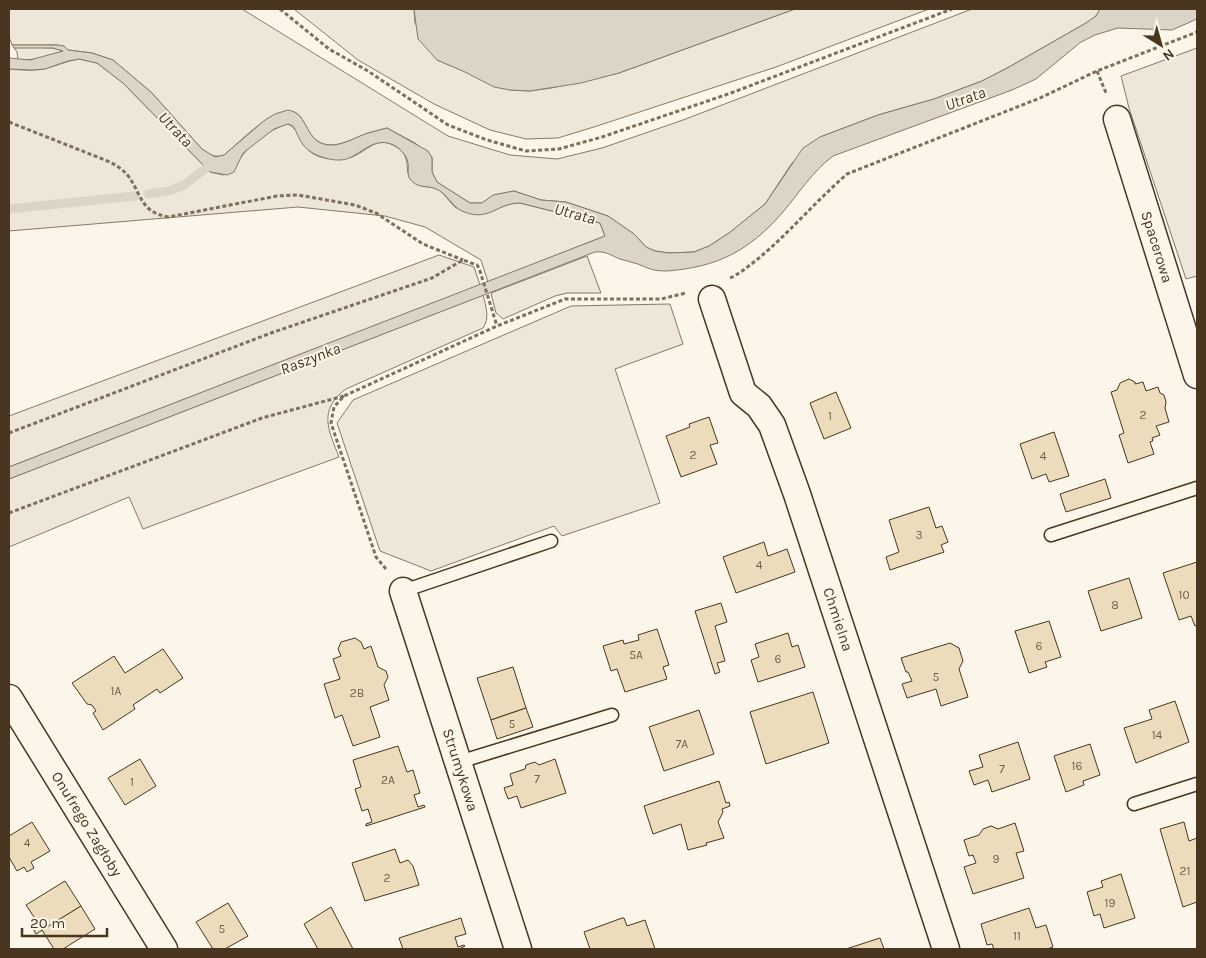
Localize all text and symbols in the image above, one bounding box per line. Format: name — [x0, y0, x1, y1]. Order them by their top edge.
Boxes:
north arrow — [1136, 20, 1186, 70]
text: N — [1159, 45, 1178, 65]
water label: Utrata — [942, 82, 988, 115]
water label: Utrata — [154, 108, 197, 151]
water label: Utrata — [552, 199, 598, 228]
street label: Spacerowa — [1137, 209, 1177, 285]
water label: Raszynka — [277, 338, 343, 379]
house number: 2 — [1140, 408, 1147, 422]
house number: 1 — [828, 409, 832, 423]
house number: 2 — [690, 448, 697, 462]
house number: 4 — [1040, 449, 1047, 463]
house number: 3 — [915, 528, 923, 542]
house number: 4 — [756, 558, 763, 572]
street label: Chmielna — [819, 585, 857, 654]
house number: 10 — [1178, 588, 1190, 602]
house number: 8 — [1111, 598, 1119, 612]
house number: 6 — [1036, 639, 1043, 653]
house number: 5A — [629, 648, 643, 662]
house number: 6 — [775, 652, 782, 666]
house number: 5 — [933, 670, 940, 684]
house number: 1A — [111, 684, 122, 698]
house number: 2B — [350, 686, 364, 700]
house number: 5 — [509, 717, 516, 731]
street label: Strumykowa — [439, 726, 482, 814]
house number: 14 — [1152, 728, 1163, 742]
house number: 7A — [676, 737, 688, 751]
house number: 16 — [1072, 759, 1083, 773]
house number: 7 — [999, 762, 1005, 776]
street label: Onufrego Zagłoby — [48, 768, 126, 880]
house number: 7 — [534, 772, 540, 786]
house number: 2A — [381, 773, 395, 787]
house number: 1 — [130, 775, 134, 789]
house number: 4 — [24, 836, 31, 850]
house number: 9 — [993, 852, 1000, 866]
house number: 21 — [1180, 864, 1190, 878]
house number: 2 — [384, 871, 391, 885]
house number: 19 — [1105, 896, 1115, 910]
scale bar — [22, 906, 108, 938]
text: 20 m — [30, 914, 65, 932]
house number: 5 — [219, 922, 226, 936]
house number: 11 — [1013, 929, 1021, 943]

